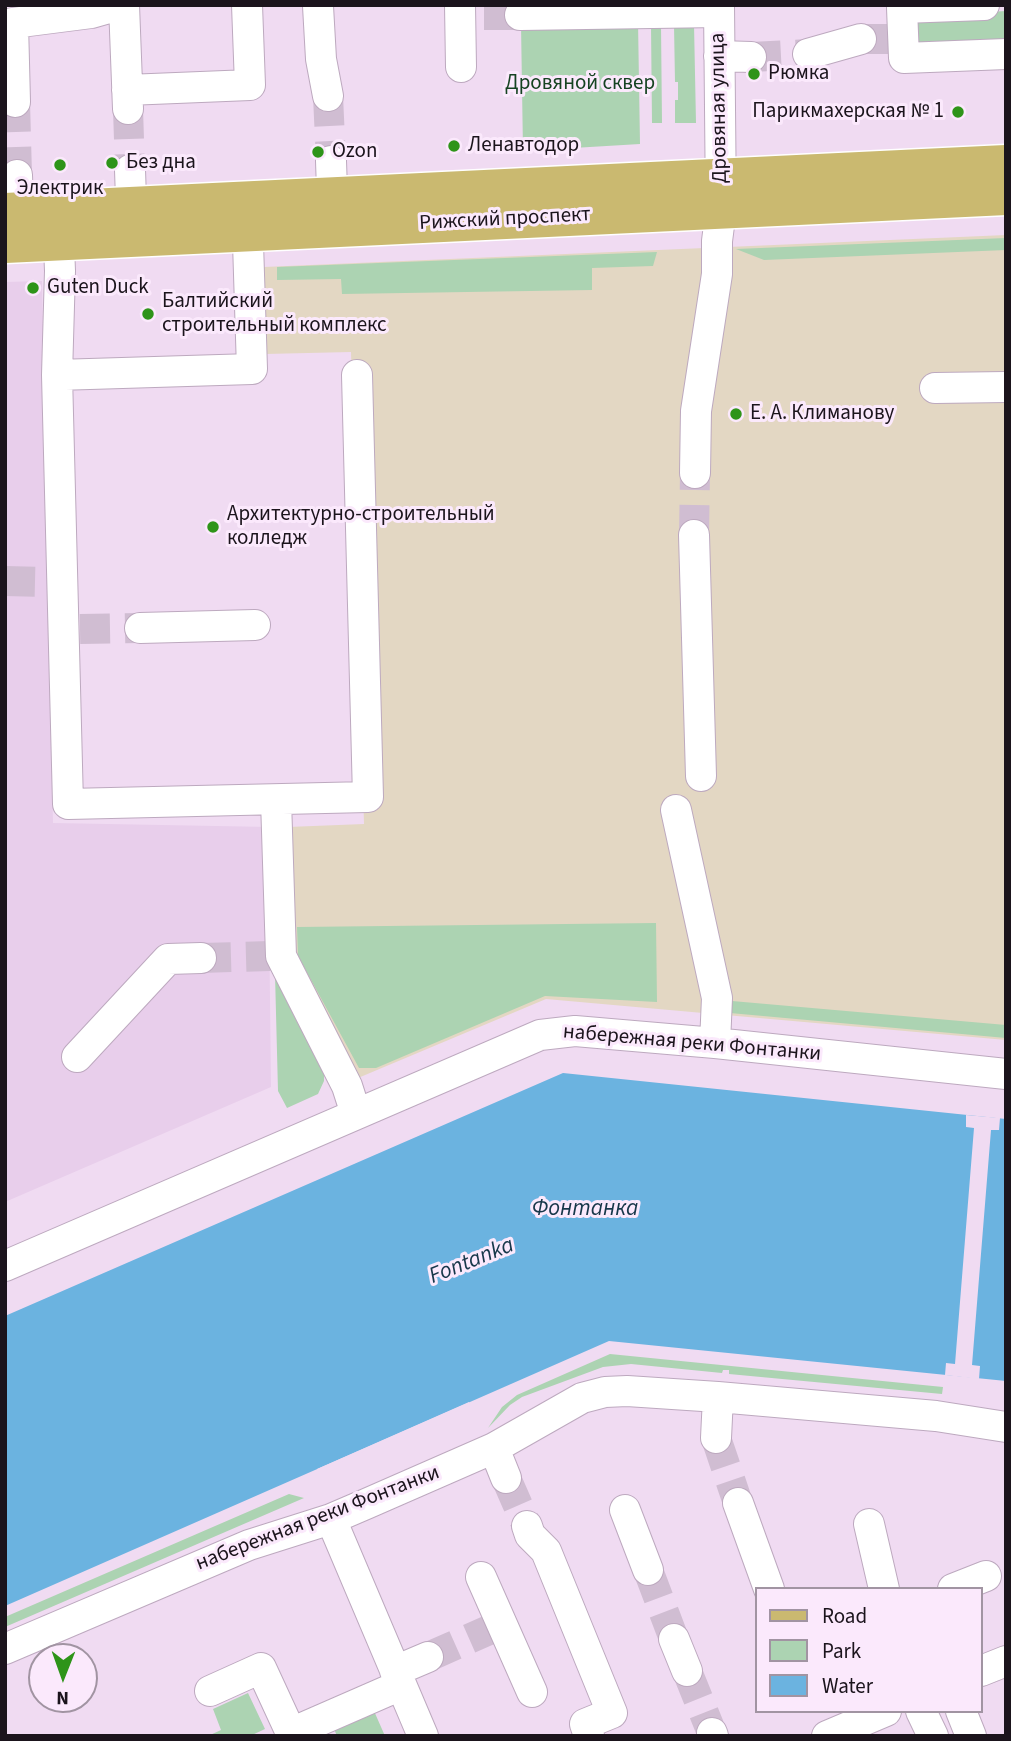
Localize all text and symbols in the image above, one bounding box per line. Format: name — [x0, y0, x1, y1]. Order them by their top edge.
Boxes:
street label: Дровяная улица — [706, 32, 734, 184]
place label: Рюмка — [768, 61, 829, 87]
marker: Рюмка — [746, 66, 762, 82]
park label: Дровяной сквер — [505, 71, 655, 97]
place label: Парикмахерская № 1 — [752, 99, 944, 125]
marker: Парикмахерская № 1 — [950, 104, 966, 120]
place label: Ленавтодор — [468, 133, 579, 159]
marker: Ленавтодор — [446, 138, 462, 154]
place label: Ozon — [332, 139, 377, 165]
marker: Ozon — [310, 144, 326, 160]
place label: Без дна — [126, 150, 196, 176]
marker: Без дна — [104, 155, 120, 171]
marker: Электрик — [52, 157, 68, 173]
place label: Электрик — [16, 176, 104, 202]
street label: Рижский проспект — [419, 203, 591, 237]
place label: Guten Duck — [47, 275, 149, 301]
marker: Guten Duck — [25, 280, 41, 296]
place label: Балтийский строительный комплекс — [162, 289, 387, 339]
marker: Балтийский строительный комплекс — [140, 306, 156, 322]
place label: Е. А. Климанову — [750, 401, 894, 427]
marker: Е. А. Климанову — [728, 406, 744, 422]
place label: Архитектурно-строительный колледж — [227, 502, 495, 552]
marker: Архитектурно-строительный колледж — [205, 519, 221, 535]
street label: набережная реки Фонтанки — [562, 1020, 822, 1068]
water label: Фонтанка — [532, 1196, 638, 1224]
water label: Fontanka — [426, 1233, 518, 1291]
street label: набережная реки Фонтанки — [193, 1461, 443, 1577]
legend — [755, 1587, 983, 1713]
text: Road — [822, 1601, 867, 1631]
text: Park — [822, 1636, 861, 1666]
north arrow — [28, 1643, 98, 1713]
text: Water — [822, 1671, 873, 1701]
text: N — [56, 1684, 69, 1711]

